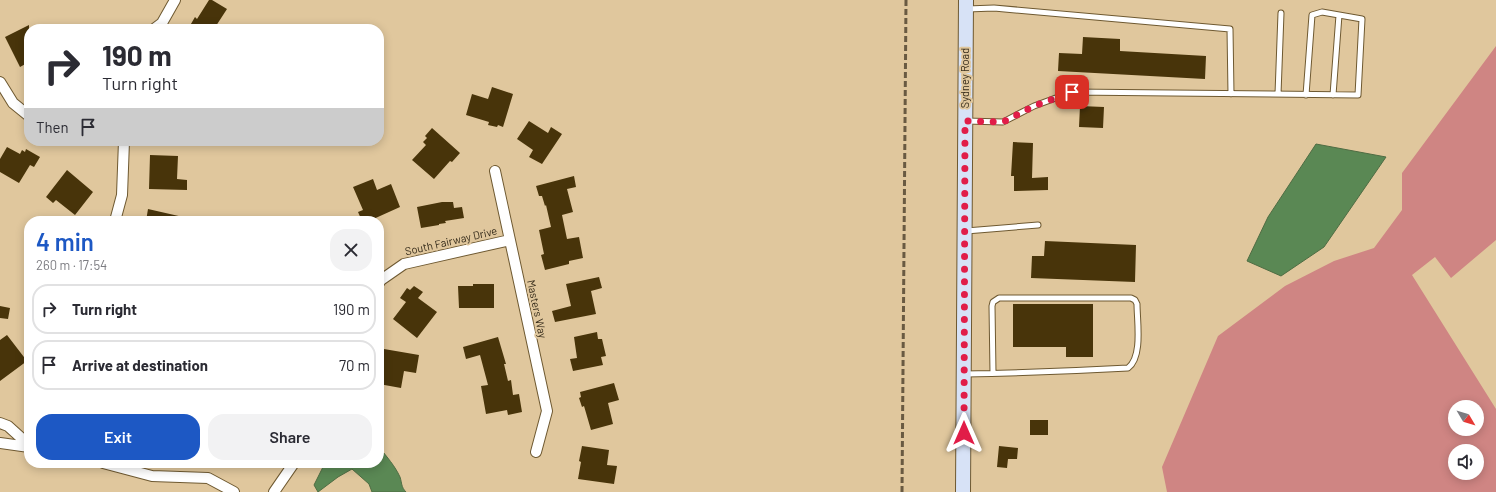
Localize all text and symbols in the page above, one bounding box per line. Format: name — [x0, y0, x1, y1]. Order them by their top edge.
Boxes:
text: 190 m — [102, 38, 172, 72]
icon: right — [36, 40, 88, 92]
street label: Sydney Road — [958, 48, 971, 108]
text: Turn right — [102, 72, 178, 94]
pin — [1055, 75, 1089, 109]
icon: arrive — [1061, 81, 1083, 103]
icon: arrive — [77, 116, 99, 138]
text: Then — [36, 118, 69, 136]
street label: South Fairway Drive — [404, 224, 498, 257]
text: 4 min — [36, 227, 94, 256]
button: close — [330, 229, 372, 271]
text: 260 m · 17:54 — [36, 257, 107, 273]
street label: Masters Way — [525, 278, 550, 339]
icon: right — [38, 298, 60, 320]
text: Turn right — [72, 300, 137, 318]
text: 190 m — [333, 300, 370, 318]
icon: arrive — [38, 354, 60, 376]
text: Arrive at destination — [72, 356, 208, 374]
text: 70 m — [339, 356, 370, 374]
north arrow — [1448, 400, 1484, 436]
map controls — [1448, 400, 1484, 480]
position arrow — [943, 412, 985, 454]
button: Exit — [36, 414, 200, 460]
button: Share — [208, 414, 372, 460]
button: sound — [1448, 444, 1484, 480]

